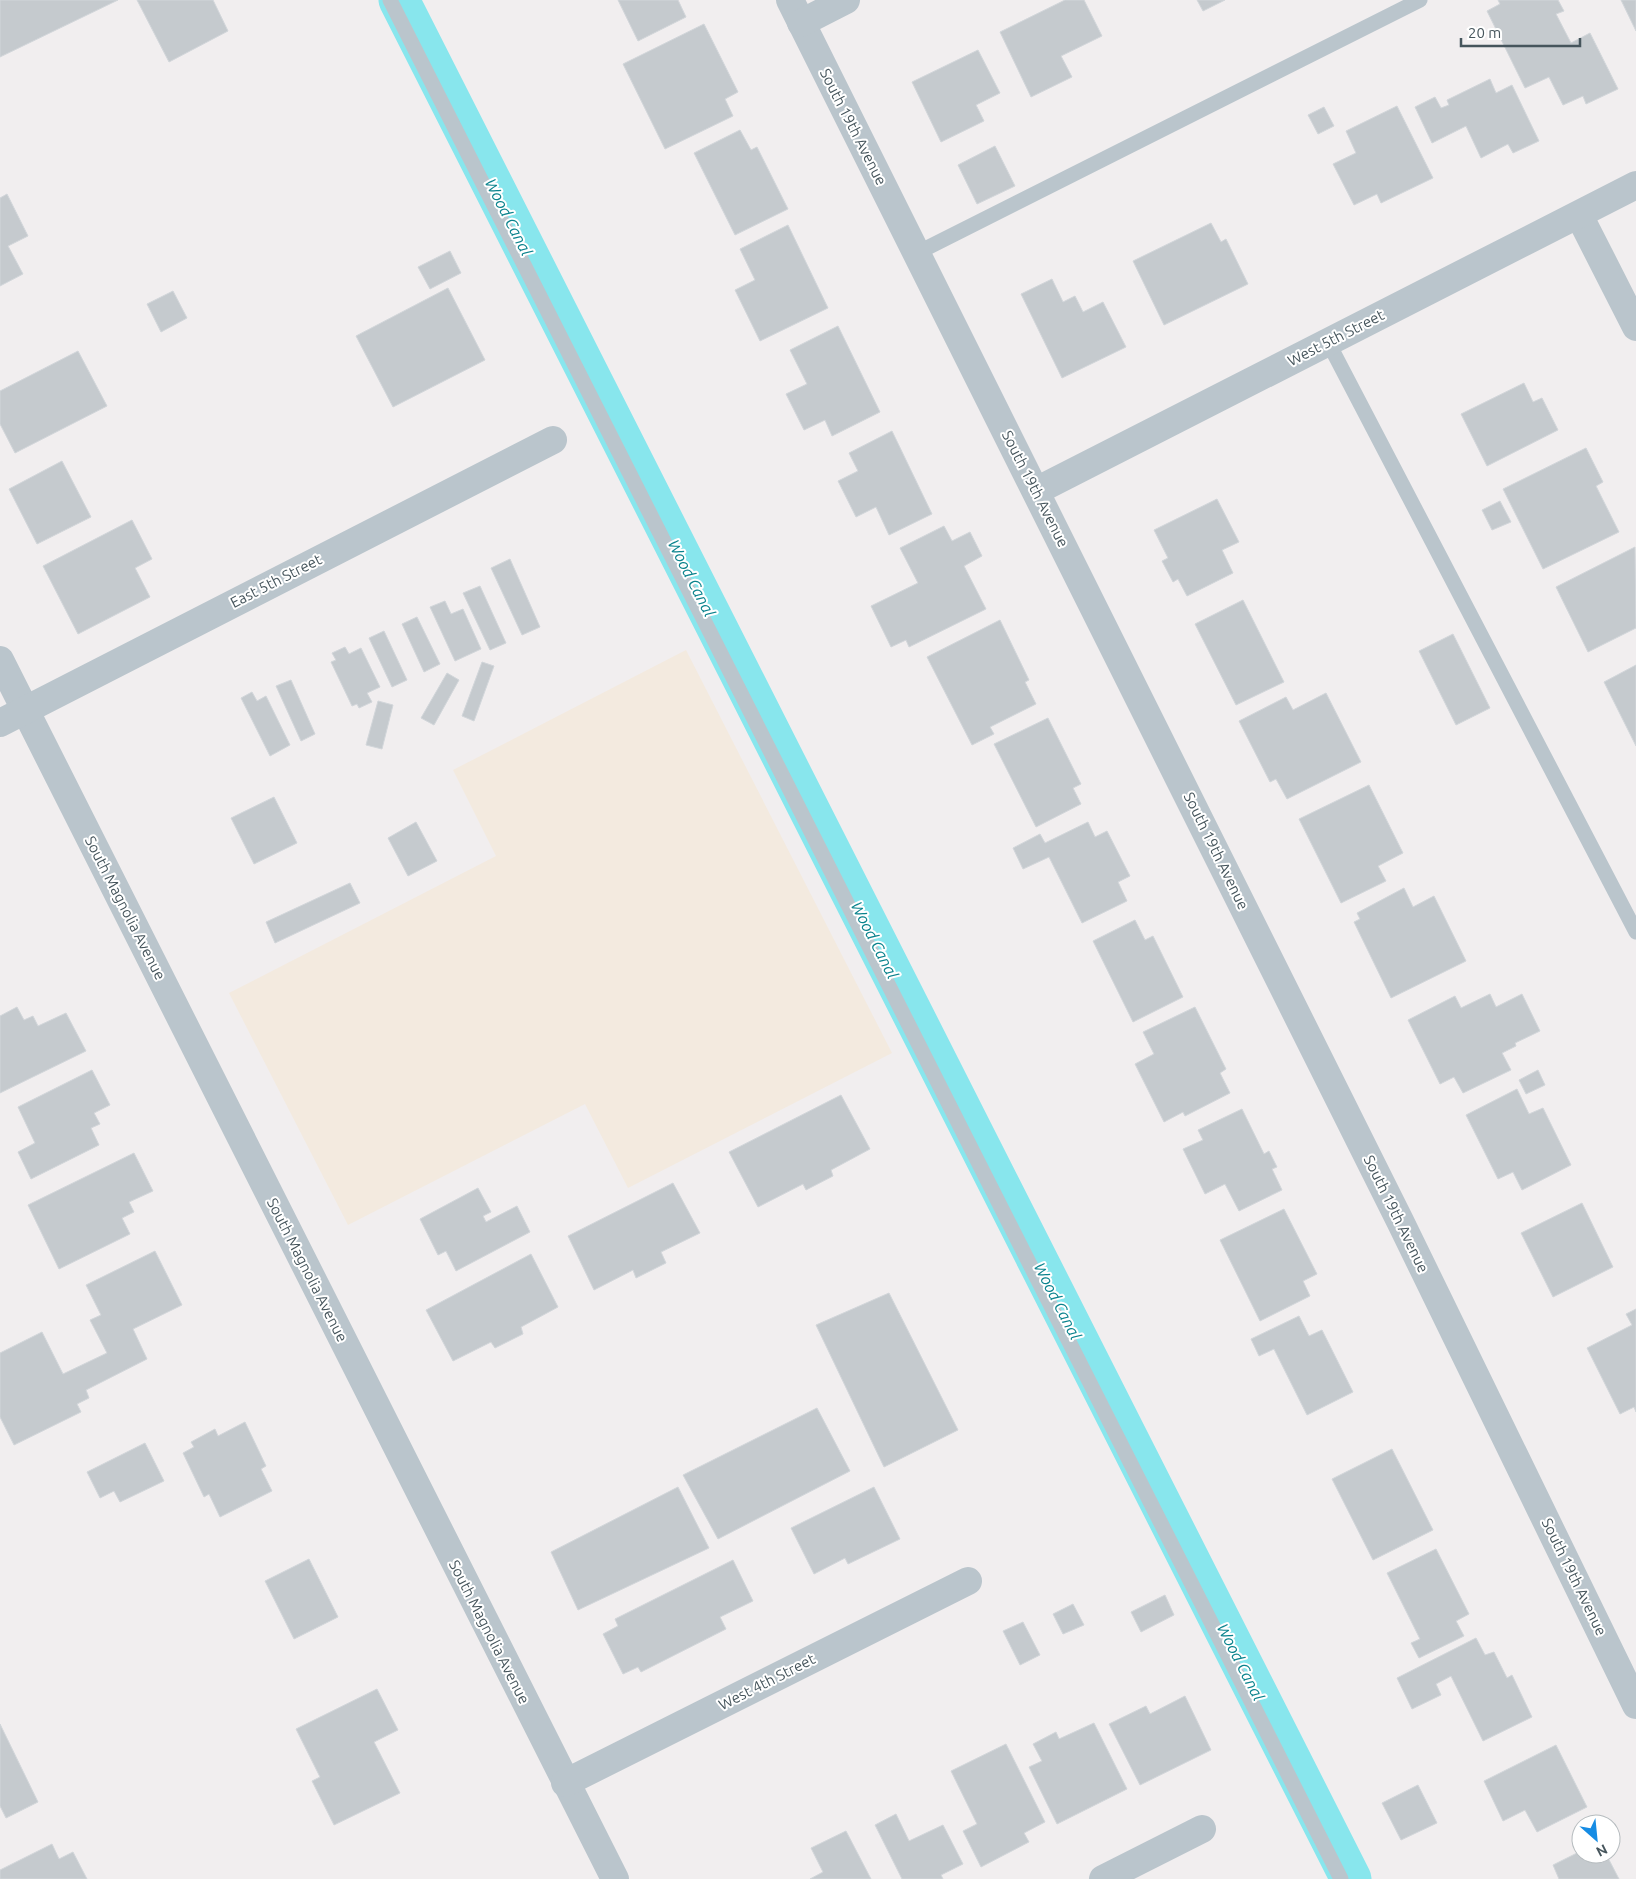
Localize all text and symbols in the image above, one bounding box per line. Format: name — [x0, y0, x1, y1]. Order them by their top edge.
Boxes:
scale bar — [1461, 15, 1580, 47]
text: 20 m — [1468, 24, 1501, 41]
street label: South 19th Avenue — [817, 66, 890, 188]
water label: Wood Canal — [482, 175, 536, 259]
street label: West 5th Street — [1285, 306, 1387, 369]
street label: South 19th Avenue — [999, 428, 1072, 550]
water label: Wood Canal — [665, 536, 719, 620]
street label: East 5th Street — [227, 550, 324, 611]
street label: South 19th Avenue — [1181, 789, 1252, 912]
street label: South Magnolia Avenue — [82, 833, 169, 982]
water label: Wood Canal — [848, 898, 902, 982]
street label: South 19th Avenue — [1361, 1152, 1432, 1275]
street label: South Magnolia Avenue — [264, 1195, 351, 1344]
water label: Wood Canal — [1031, 1259, 1085, 1343]
street label: South 19th Avenue — [1539, 1515, 1610, 1638]
street label: South Magnolia Avenue — [446, 1557, 533, 1706]
water label: Wood Canal — [1214, 1620, 1268, 1704]
street label: West 4th Street — [716, 1650, 818, 1713]
north arrow — [1571, 1814, 1621, 1864]
text: N — [1594, 1841, 1610, 1860]

